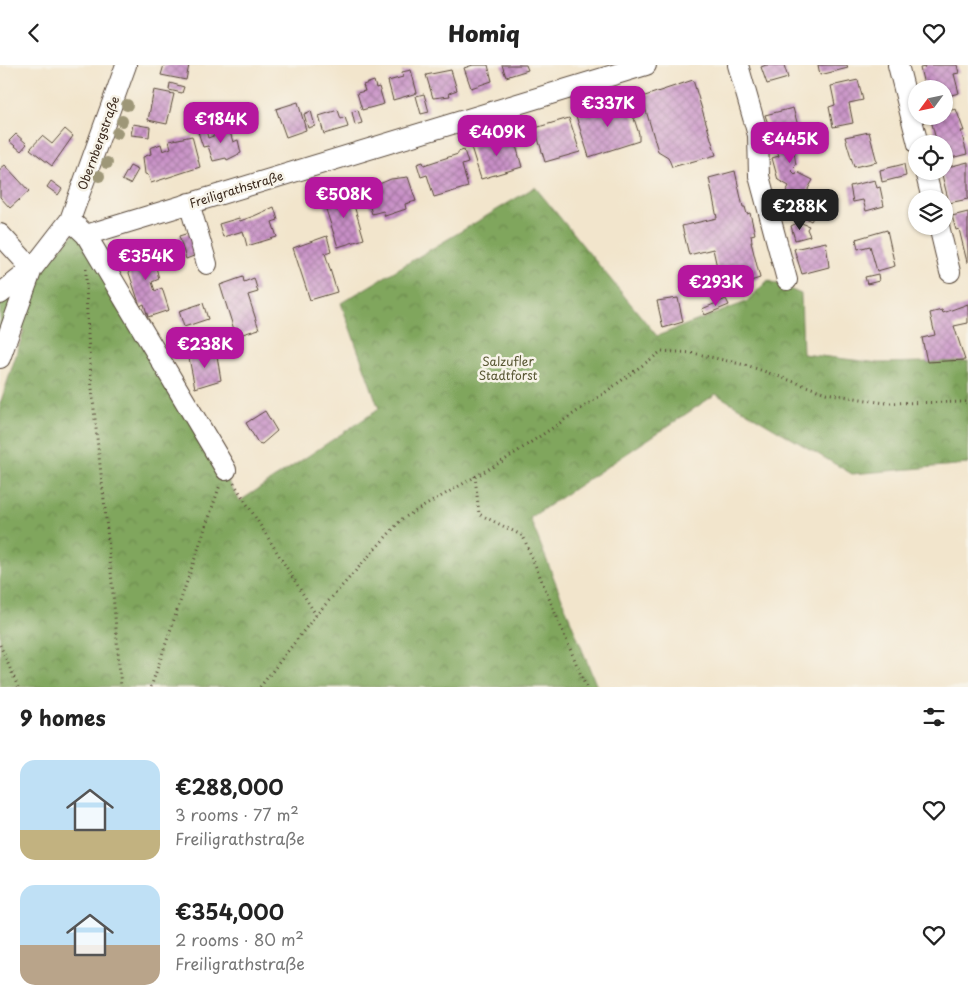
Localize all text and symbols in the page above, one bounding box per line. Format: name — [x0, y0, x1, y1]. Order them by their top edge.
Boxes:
text: Homiq — [448, 16, 520, 49]
icon: back — [20, 19, 48, 47]
icon: heart — [920, 19, 948, 47]
north arrow — [908, 80, 952, 125]
map controls — [908, 80, 953, 235]
pin: €337K — [573, 85, 643, 128]
text: €337K — [581, 90, 635, 114]
street label: Obernbergstraße — [73, 94, 123, 192]
pin: €184K — [186, 101, 256, 144]
text: €184K — [195, 106, 247, 130]
pin: €409K — [462, 114, 532, 157]
text: €409K — [469, 119, 525, 143]
pin: €445K — [755, 121, 825, 164]
text: €445K — [762, 126, 818, 150]
button: locate — [908, 135, 953, 180]
street label: Freiligrathstraße — [187, 166, 285, 212]
pin: €508K — [309, 177, 379, 219]
text: €508K — [316, 181, 372, 205]
pin: €288K — [765, 189, 835, 231]
button: layers — [908, 190, 953, 235]
text: €288K — [772, 193, 828, 217]
pin: €354K — [111, 239, 181, 281]
text: €354K — [118, 243, 174, 267]
pin: €293K — [681, 265, 751, 307]
text: €293K — [689, 269, 743, 293]
pin: €238K — [170, 327, 240, 369]
text: €238K — [177, 331, 233, 355]
park label: Salzufler Stadtforst — [479, 352, 538, 384]
text: 9 homes — [20, 701, 106, 733]
icon: filters — [920, 703, 948, 731]
text: €288,000 — [175, 770, 284, 802]
icon: home — [60, 780, 120, 840]
icon: heart — [920, 796, 948, 824]
text: 3 rooms · 77 m² — [175, 802, 299, 826]
text: Freiligrathstraße — [175, 826, 305, 850]
text: €354,000 — [175, 895, 284, 927]
icon: home — [60, 905, 120, 965]
icon: heart — [920, 921, 948, 949]
text: 2 rooms · 80 m² — [175, 927, 304, 951]
text: Freiligrathstraße — [175, 951, 305, 975]

